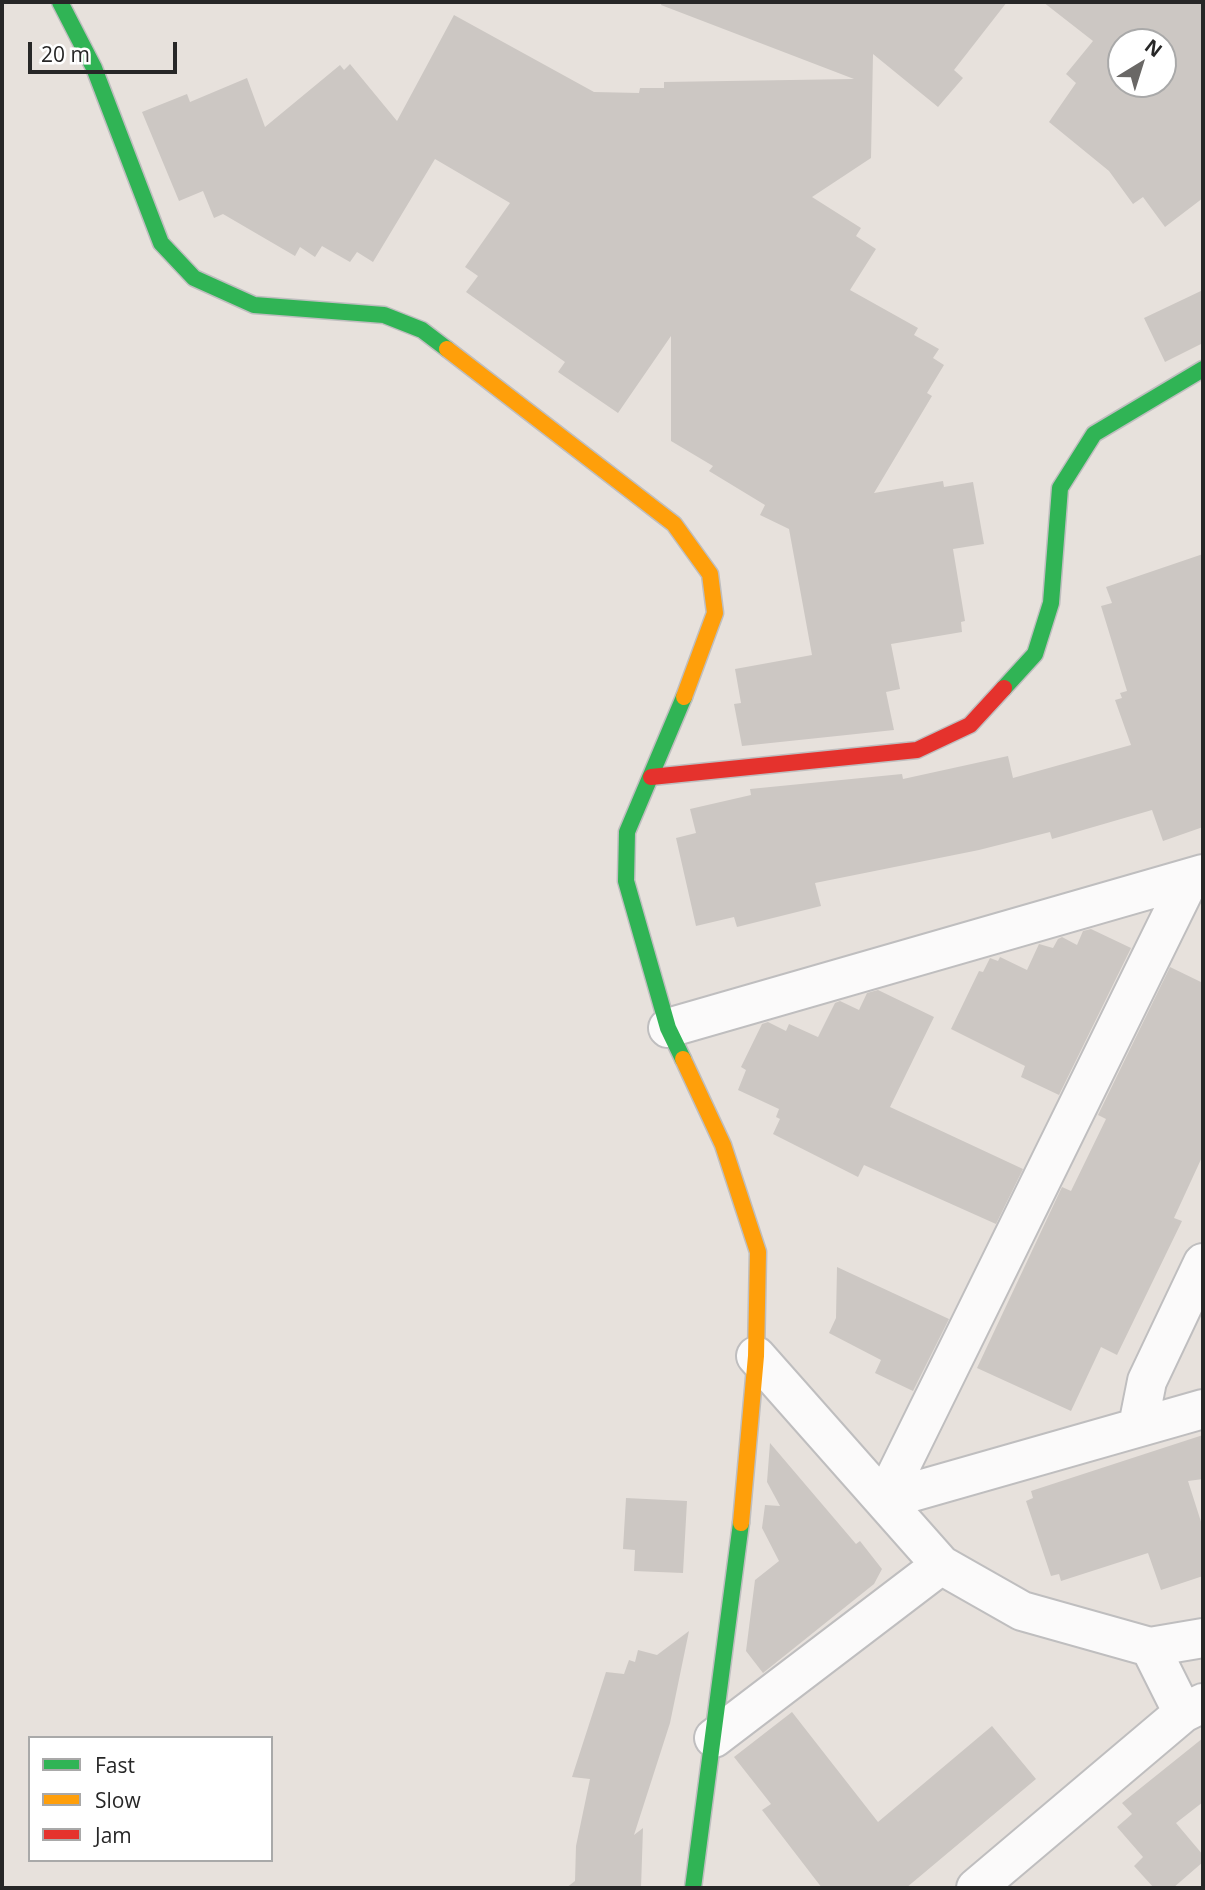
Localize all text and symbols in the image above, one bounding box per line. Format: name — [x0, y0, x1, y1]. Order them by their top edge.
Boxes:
scale bar — [32, 28, 180, 72]
north arrow — [1107, 28, 1177, 98]
text: N — [1140, 33, 1168, 63]
text: 20 m — [41, 40, 90, 68]
legend — [28, 1736, 273, 1862]
text: Fast — [95, 1751, 135, 1779]
text: Slow — [95, 1786, 141, 1814]
text: Jam — [95, 1821, 132, 1849]

